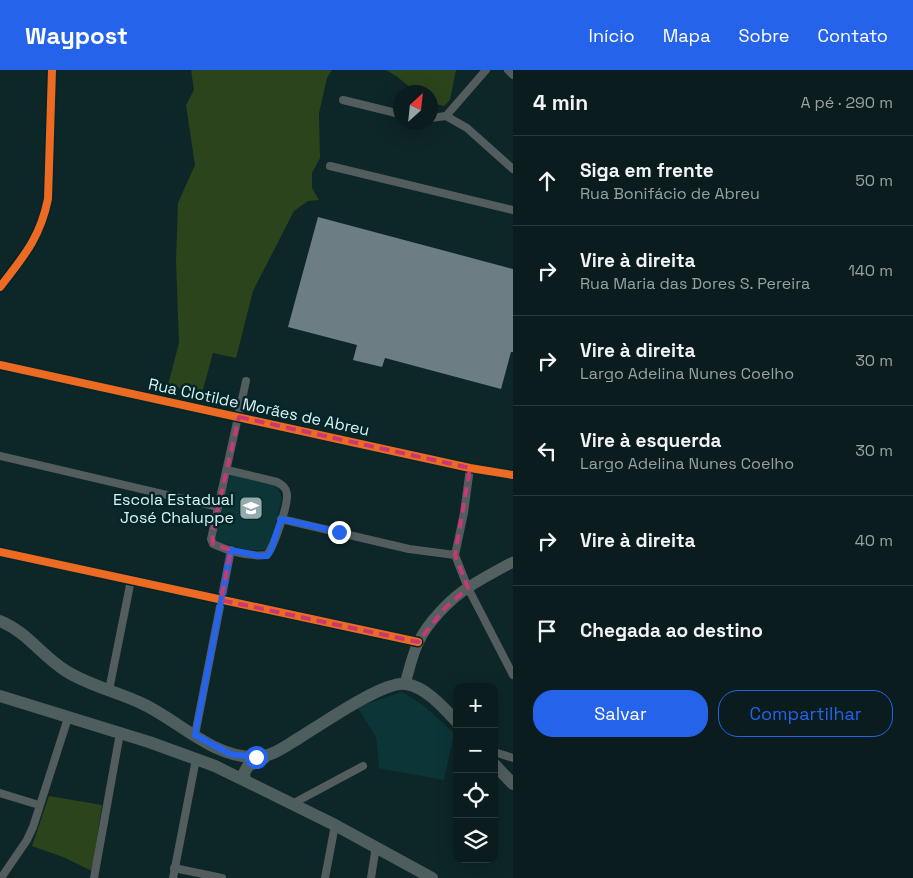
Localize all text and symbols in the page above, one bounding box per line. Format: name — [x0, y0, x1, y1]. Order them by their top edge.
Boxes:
text: Waypost — [25, 20, 128, 51]
text: Início — [589, 24, 635, 47]
text: Mapa — [663, 24, 711, 47]
text: Sobre — [739, 24, 789, 47]
text: Contato — [817, 24, 888, 47]
north arrow — [393, 85, 438, 130]
text: 4 min — [533, 89, 588, 116]
text: A pé · 290 m — [801, 92, 893, 113]
text: Siga em frente — [580, 158, 714, 183]
icon: ahead — [533, 167, 561, 195]
text: 50 m — [855, 170, 893, 191]
text: Rua Bonifácio de Abreu — [580, 183, 760, 204]
text: Vire à direita — [580, 248, 696, 273]
icon: right — [533, 257, 561, 285]
text: 140 m — [848, 260, 893, 281]
text: Rua Maria das Dores S. Pereira — [580, 273, 810, 294]
text: Vire à direita — [580, 338, 696, 363]
icon: right — [533, 347, 561, 375]
text: 30 m — [855, 350, 893, 371]
text: Largo Adelina Nunes Coelho — [580, 363, 794, 384]
street label: Rua Clotilde Morães de Abreu — [146, 373, 372, 441]
text: Vire à esquerda — [580, 428, 722, 453]
icon: left — [533, 437, 561, 465]
text: 30 m — [855, 440, 893, 461]
text: Largo Adelina Nunes Coelho — [580, 453, 794, 474]
place label: Escola Estadual José Chaluppe — [113, 489, 234, 528]
school or university icon: Escola Estadual José Chaluppe — [238, 495, 264, 521]
route end — [328, 521, 351, 544]
icon: right — [533, 527, 561, 555]
text: Vire à direita — [580, 528, 696, 553]
text: 40 m — [855, 530, 893, 551]
icon: arrive — [533, 617, 561, 645]
text: Chegada ao destino — [580, 618, 763, 643]
map controls — [453, 683, 498, 863]
button: + — [453, 683, 498, 728]
button: Salvar — [533, 690, 708, 737]
button: Compartilhar — [718, 690, 893, 737]
button: − — [453, 728, 498, 773]
route start — [245, 746, 268, 769]
button: locate — [453, 773, 498, 818]
button: layers — [453, 818, 498, 863]

